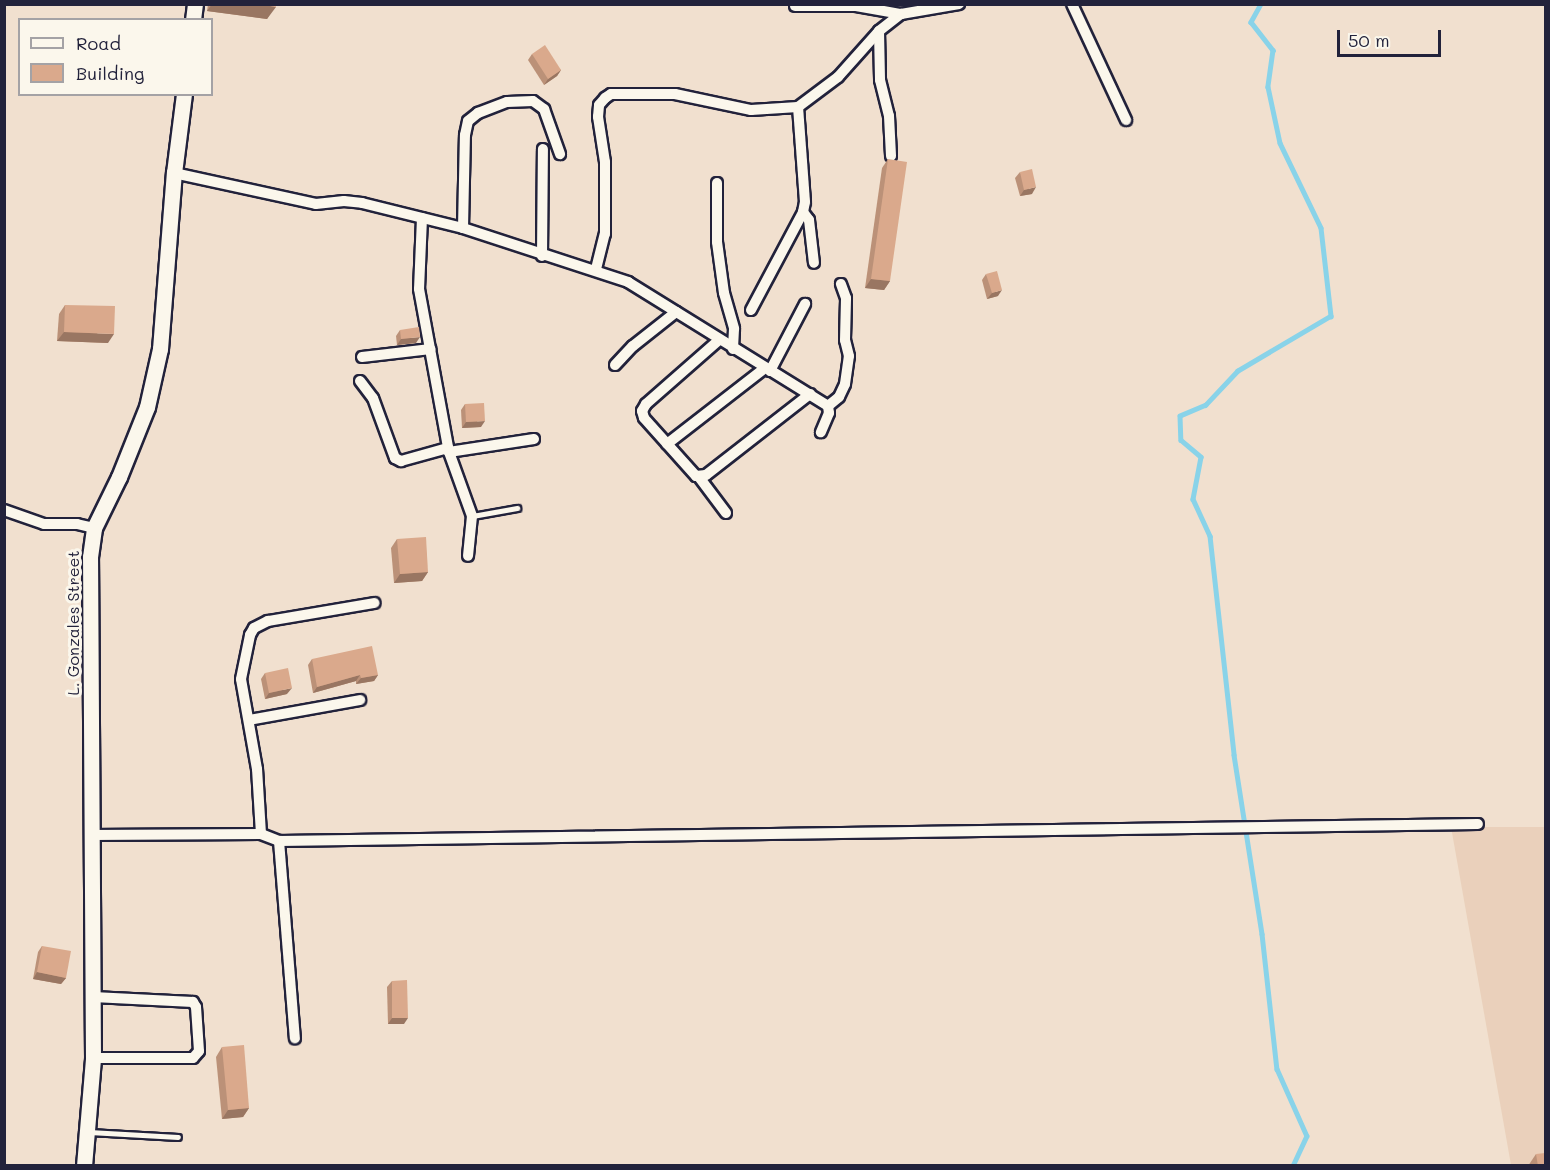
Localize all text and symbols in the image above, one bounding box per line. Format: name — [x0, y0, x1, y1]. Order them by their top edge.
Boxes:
legend — [18, 18, 213, 96]
scale bar — [1340, 18, 1444, 56]
text: 50 m — [1348, 28, 1390, 52]
text: Road — [76, 31, 121, 55]
text: Building — [76, 61, 144, 85]
street label: L. Gonzales Street — [63, 550, 83, 696]

